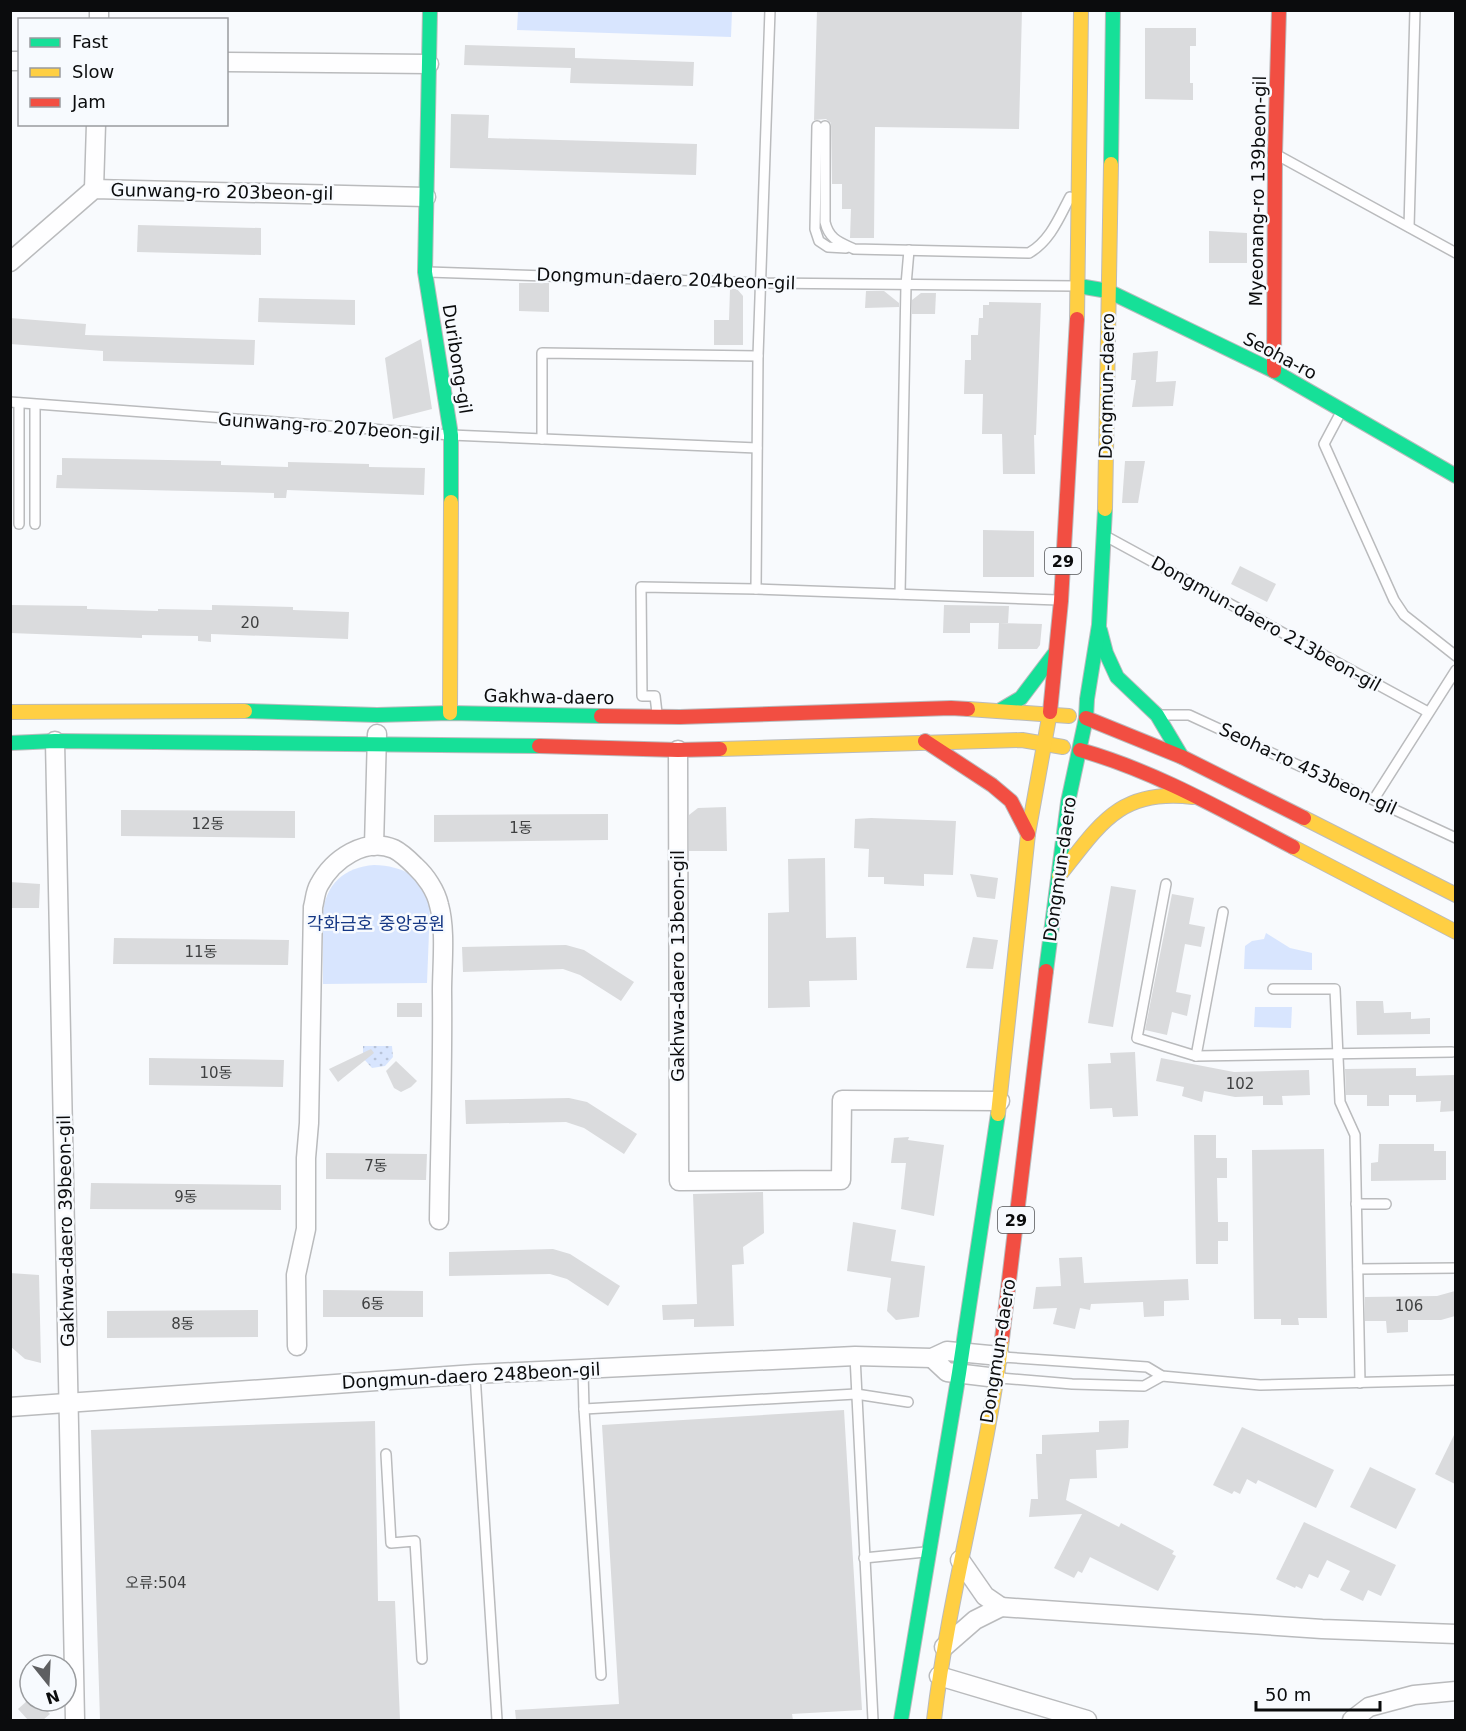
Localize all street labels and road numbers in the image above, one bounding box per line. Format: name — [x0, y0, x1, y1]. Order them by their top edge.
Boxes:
street label: Myeonang-ro 139beon-gil — [1245, 75, 1270, 307]
street label: Gunwang-ro 203beon-gil — [110, 179, 334, 204]
street label: Dongmun-daero 204beon-gil — [536, 263, 796, 294]
street label: Duribong-gil — [438, 303, 477, 415]
street label: Dongmun-daero — [1095, 313, 1118, 459]
street label: Seoha-ro — [1240, 327, 1321, 384]
street label: Gunwang-ro 207beon-gil — [217, 408, 441, 445]
road number: 29 — [1045, 548, 1081, 574]
street label: Dongmun-daero 213beon-gil — [1148, 552, 1385, 696]
street label: Gakhwa-daero — [484, 685, 614, 708]
street label: Seoha-ro 453beon-gil — [1216, 718, 1400, 819]
street label: Dongmun-daero — [1039, 795, 1080, 943]
street label: Gakhwa-daero 13beon-gil — [667, 850, 688, 1082]
street label: Gakhwa-daero 39beon-gil — [53, 1115, 78, 1347]
road number: 29 — [998, 1207, 1034, 1233]
street label: Dongmun-daero — [976, 1277, 1019, 1425]
street label: Dongmun-daero 248beon-gil — [341, 1358, 601, 1393]

